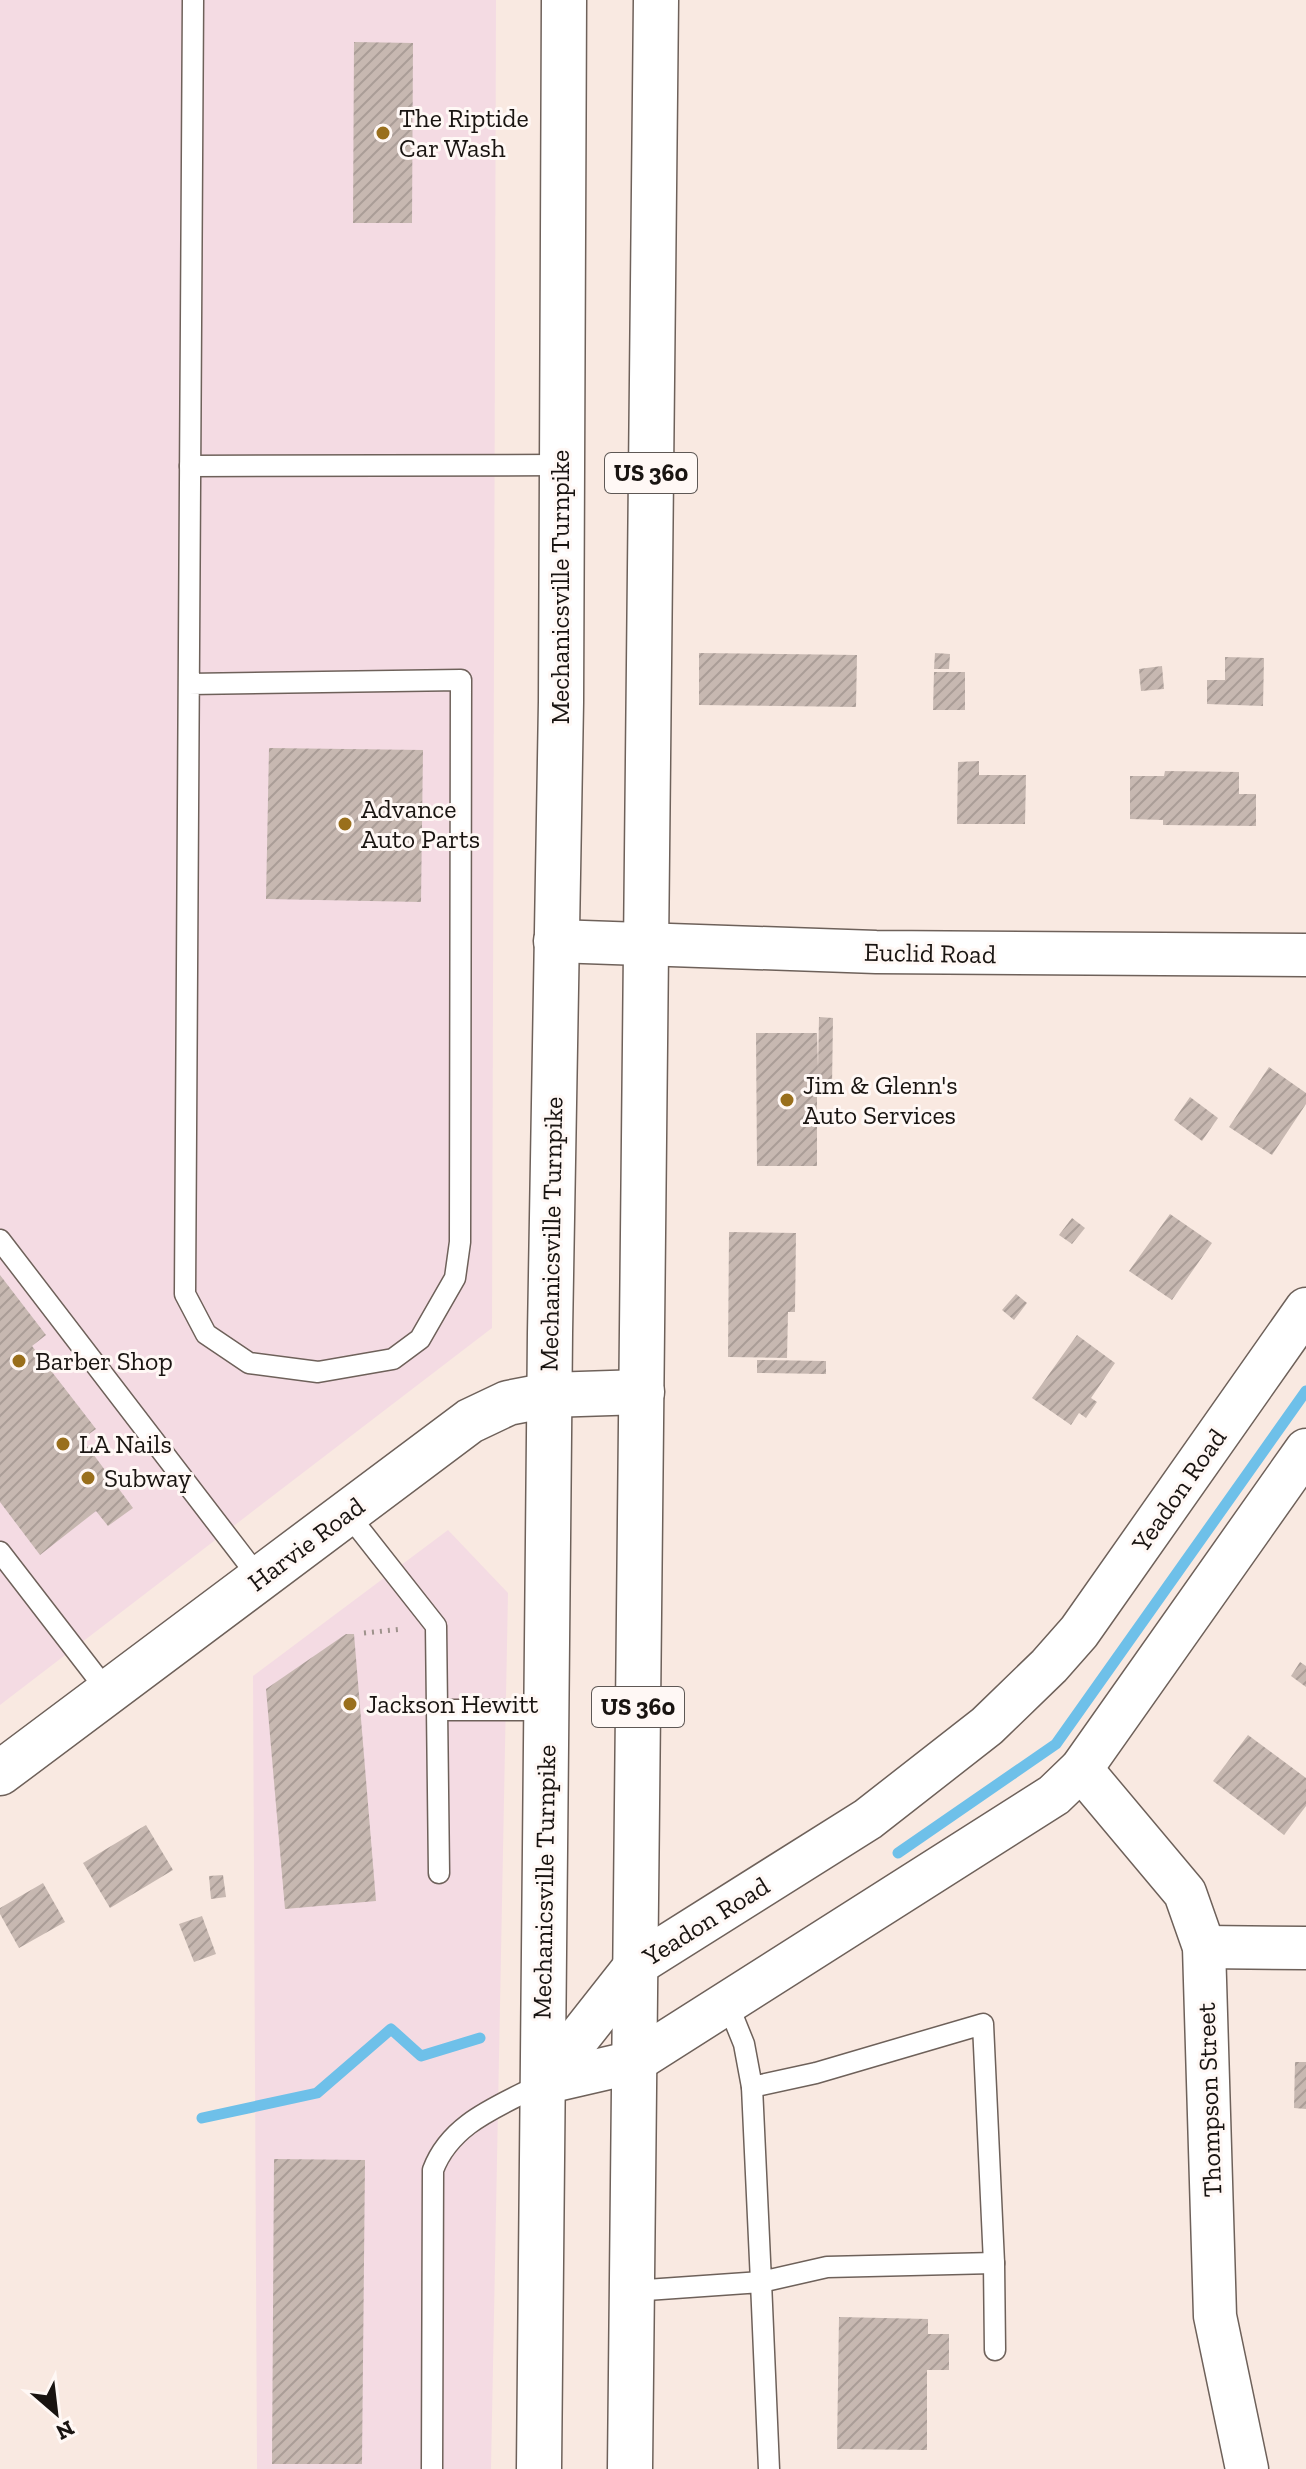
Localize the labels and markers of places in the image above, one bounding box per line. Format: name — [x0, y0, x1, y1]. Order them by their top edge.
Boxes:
place label: The Riptide Car Wash — [399, 102, 529, 164]
marker: The Riptide Car Wash — [374, 124, 392, 142]
place label: Advance Auto Parts — [361, 793, 480, 855]
marker: Advance Auto Parts — [336, 815, 354, 833]
place label: Jim & Glenn's Auto Services — [803, 1069, 958, 1131]
marker: Jim & Glenn's Auto Services — [778, 1091, 796, 1109]
place label: Barber Shop — [35, 1345, 173, 1377]
marker: Barber Shop — [10, 1352, 28, 1370]
place label: LA Nails — [79, 1428, 172, 1460]
marker: LA Nails — [54, 1435, 72, 1453]
place label: Subway — [104, 1462, 192, 1494]
marker: Subway — [79, 1469, 97, 1487]
place label: Jackson Hewitt — [366, 1688, 539, 1720]
marker: Jackson Hewitt — [341, 1695, 359, 1713]

